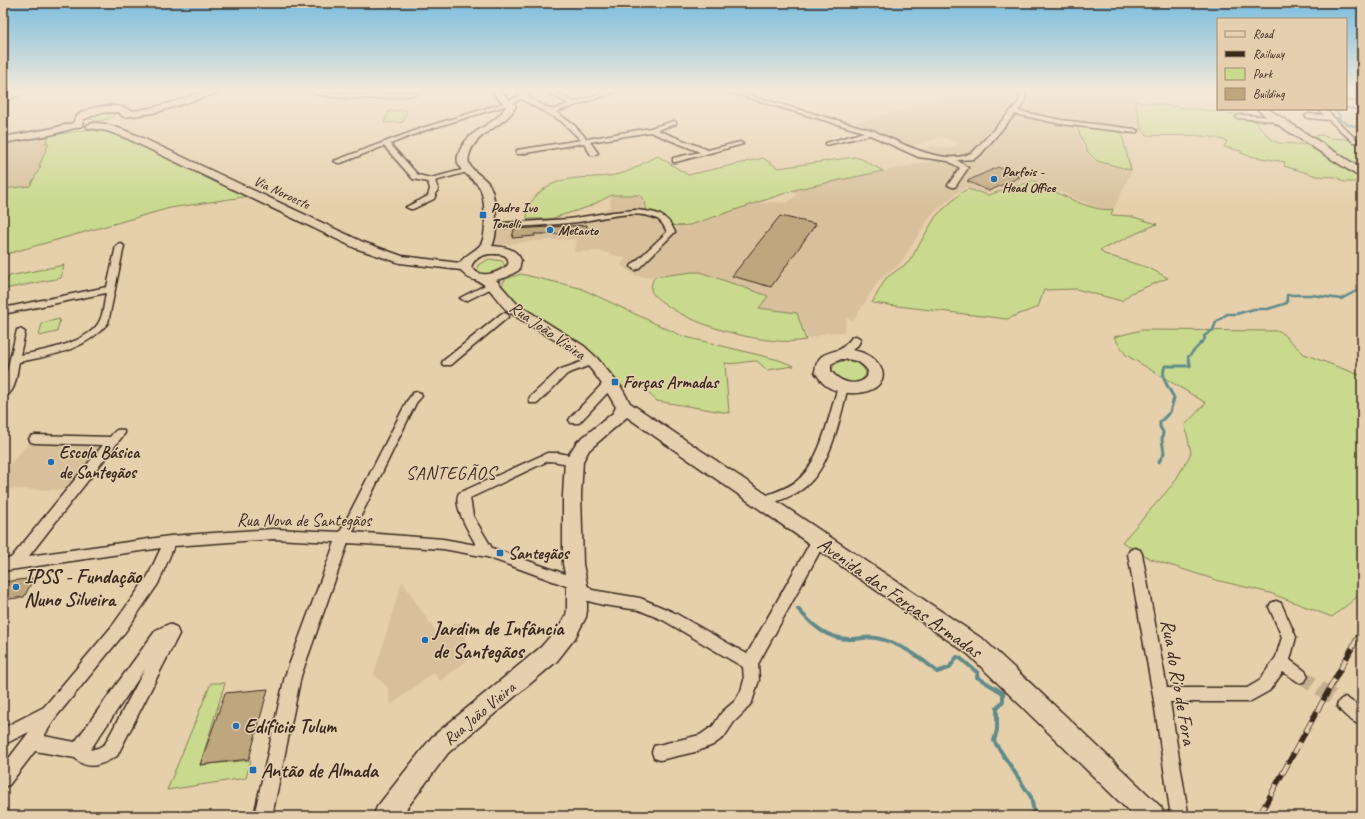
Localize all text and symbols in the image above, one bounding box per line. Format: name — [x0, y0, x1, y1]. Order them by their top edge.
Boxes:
legend — [1217, 18, 1347, 110]
text: Road — [1253, 26, 1275, 42]
text: Railway — [1253, 46, 1285, 62]
text: Park — [1253, 66, 1274, 82]
text: Building — [1253, 86, 1285, 102]
place label: Parfois - Head Office — [1002, 163, 1057, 196]
street label: Via Noroeste — [251, 172, 314, 213]
marker: Parfois - Head Office — [989, 174, 999, 184]
place label: Padre Ivo Tonelli — [491, 199, 538, 232]
marker: Padre Ivo Tonelli — [478, 210, 488, 220]
place label: Metauto — [558, 222, 599, 239]
marker: Metauto — [545, 225, 555, 235]
street label: Rua João Vieira — [506, 297, 591, 365]
place label: Forças Armadas — [623, 372, 720, 393]
marker: Forças Armadas — [610, 377, 620, 387]
place label: Escola Básica de Santegãos — [59, 442, 141, 483]
marker: Escola Básica de Santegãos — [46, 457, 56, 467]
district label: SANTEGÃOS — [406, 462, 498, 484]
street label: Rua Nova de Santegãos — [237, 510, 373, 531]
street label: Avenida das Forças Armadas — [813, 531, 988, 665]
place label: Santegãos — [508, 543, 571, 564]
marker: Santegãos — [495, 548, 505, 558]
place label: IPSS - Fundação Nuno Silveira — [24, 564, 143, 612]
marker: IPSS - Fundação Nuno Silveira — [11, 582, 21, 592]
place label: Jardim de Infância de Santegãos — [431, 616, 565, 664]
street label: Rua do Rio de Fora — [1155, 618, 1202, 749]
marker: Jardim de Infância de Santegãos — [420, 635, 430, 645]
street label: Rua João Vieira — [439, 676, 521, 750]
place label: Edíficio Tulum — [244, 714, 338, 739]
marker: Edíficio Tulum — [231, 721, 241, 731]
place label: Antão de Almada — [261, 758, 380, 783]
marker: Antão de Almada — [248, 765, 258, 775]

